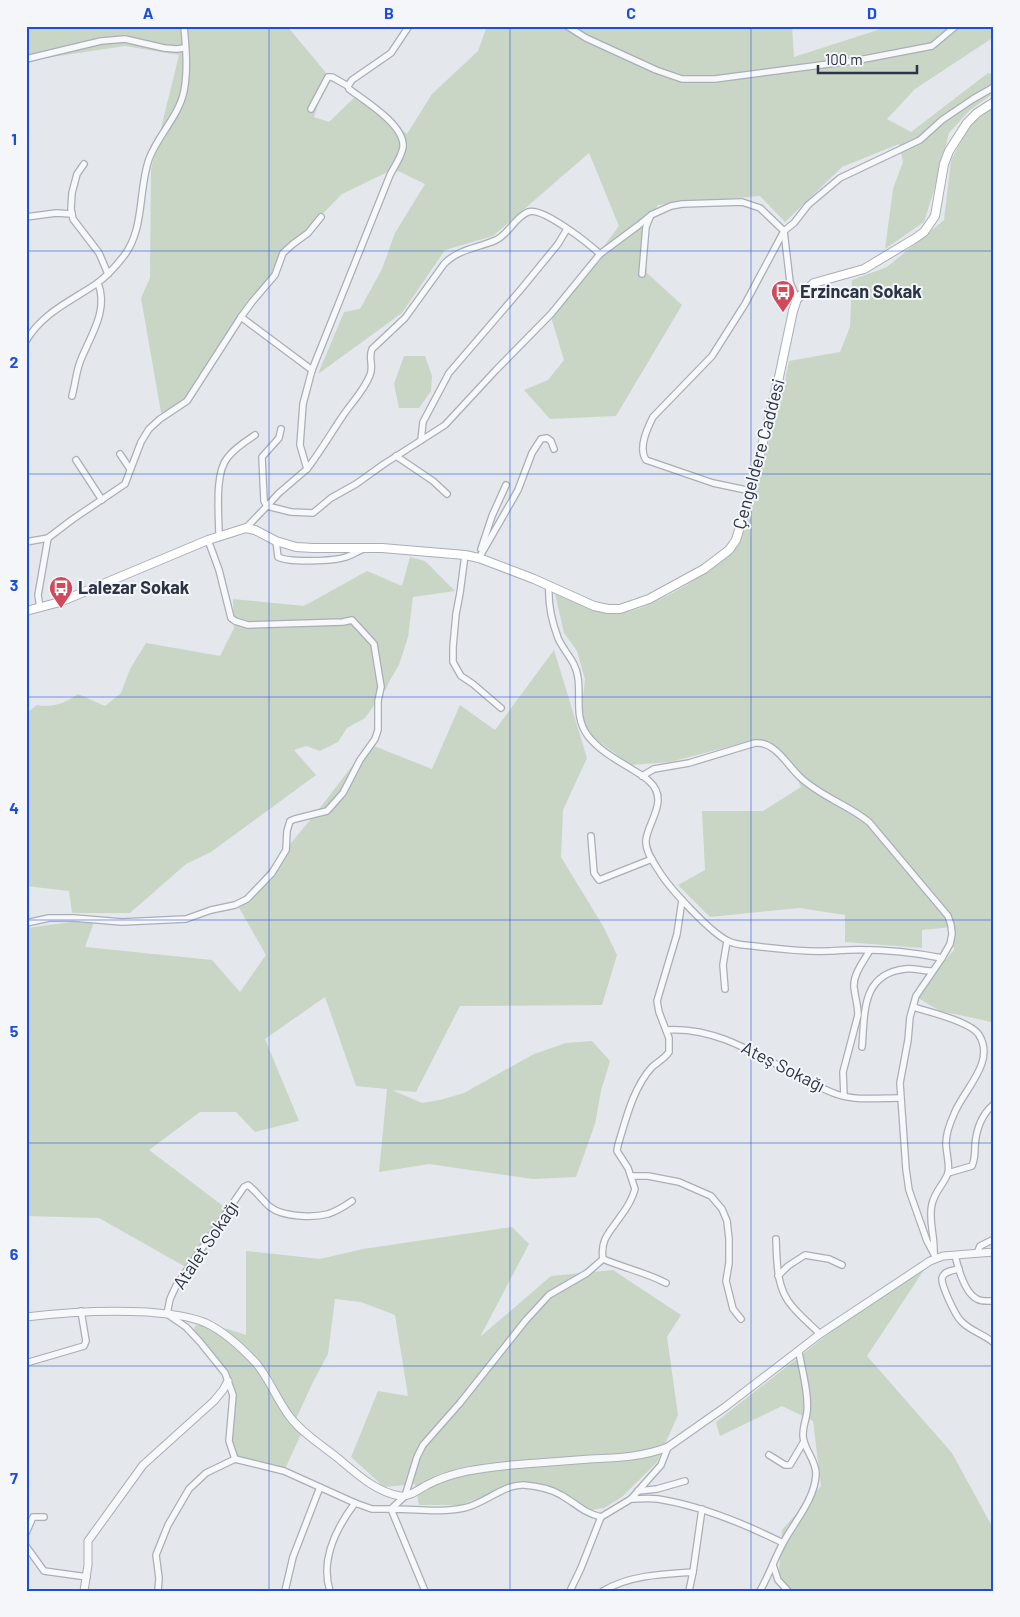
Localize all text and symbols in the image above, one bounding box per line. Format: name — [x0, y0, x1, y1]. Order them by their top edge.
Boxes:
text: A — [143, 3, 154, 22]
text: B — [384, 3, 394, 22]
text: C — [626, 3, 636, 22]
text: D — [867, 3, 877, 22]
scale bar — [818, 42, 916, 74]
text: 100 m — [825, 50, 863, 68]
text: 1 — [11, 129, 17, 148]
bus stop icon: Erzincan Sokak — [770, 279, 796, 313]
place label: Erzincan Sokak — [800, 280, 922, 302]
text: 2 — [10, 352, 19, 371]
street label: Çengeldere Caddesi — [727, 376, 789, 531]
text: 3 — [10, 575, 18, 594]
bus stop icon: Lalezar Sokak — [48, 575, 74, 609]
place label: Lalezar Sokak — [78, 576, 190, 598]
text: 4 — [9, 798, 19, 817]
text: 5 — [10, 1021, 19, 1040]
street label: Ateş Sokağı — [738, 1036, 829, 1096]
street label: Atalet Sokağı — [168, 1196, 243, 1293]
text: 6 — [10, 1244, 19, 1263]
text: 7 — [10, 1468, 18, 1487]

